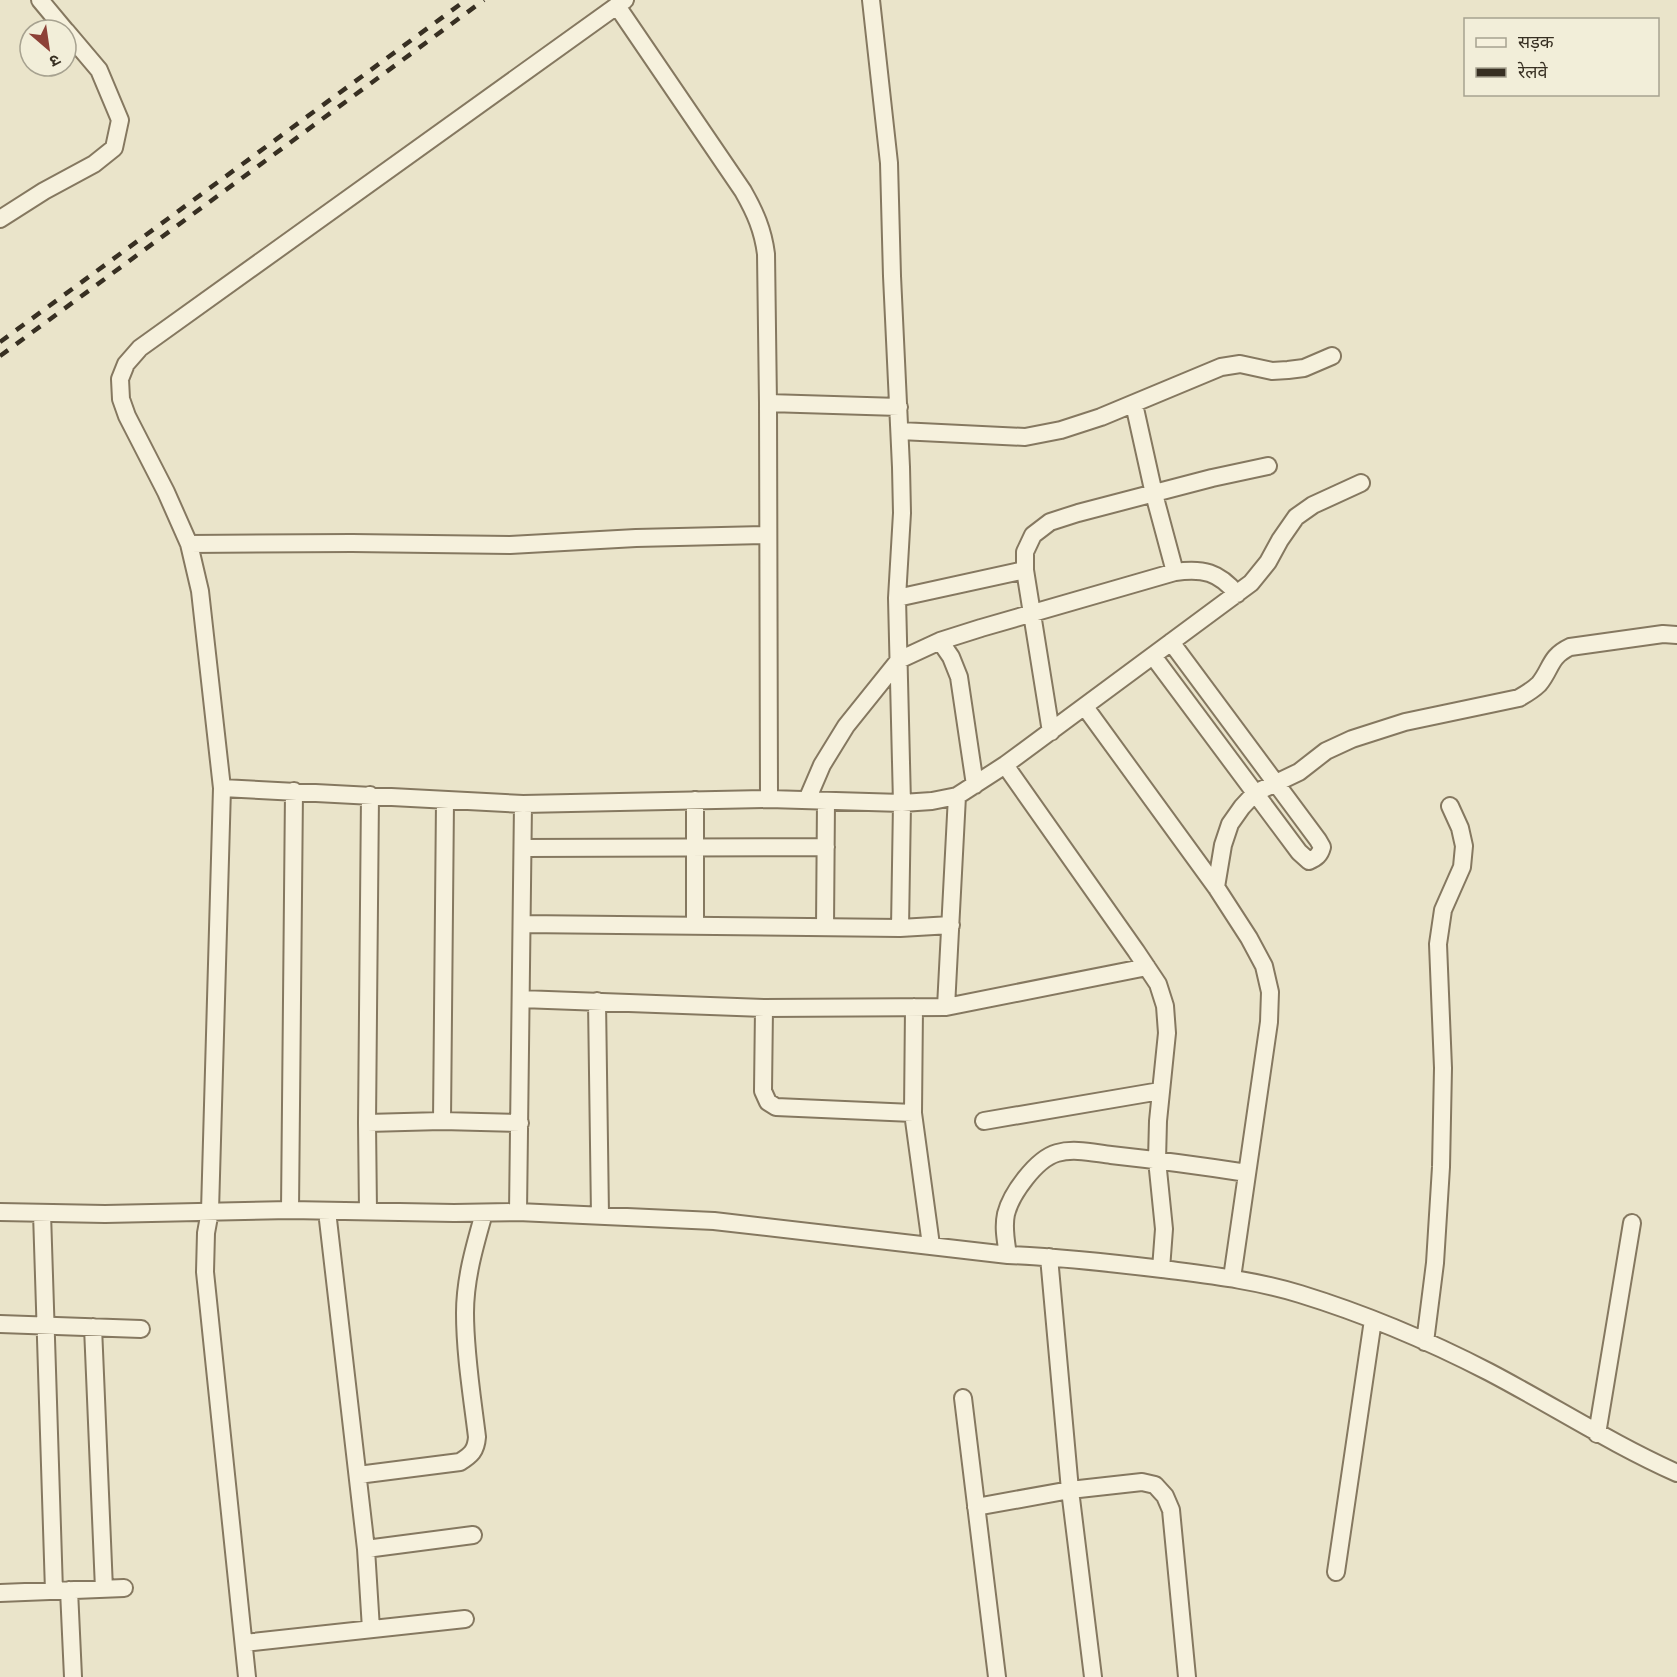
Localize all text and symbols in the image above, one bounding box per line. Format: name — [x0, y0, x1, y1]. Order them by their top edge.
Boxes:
north arrow — [18, 18, 78, 78]
legend — [1464, 18, 1659, 96]
text: सड़क — [1518, 27, 1555, 54]
text: उ — [45, 49, 66, 75]
text: रेलवे — [1517, 57, 1549, 84]

